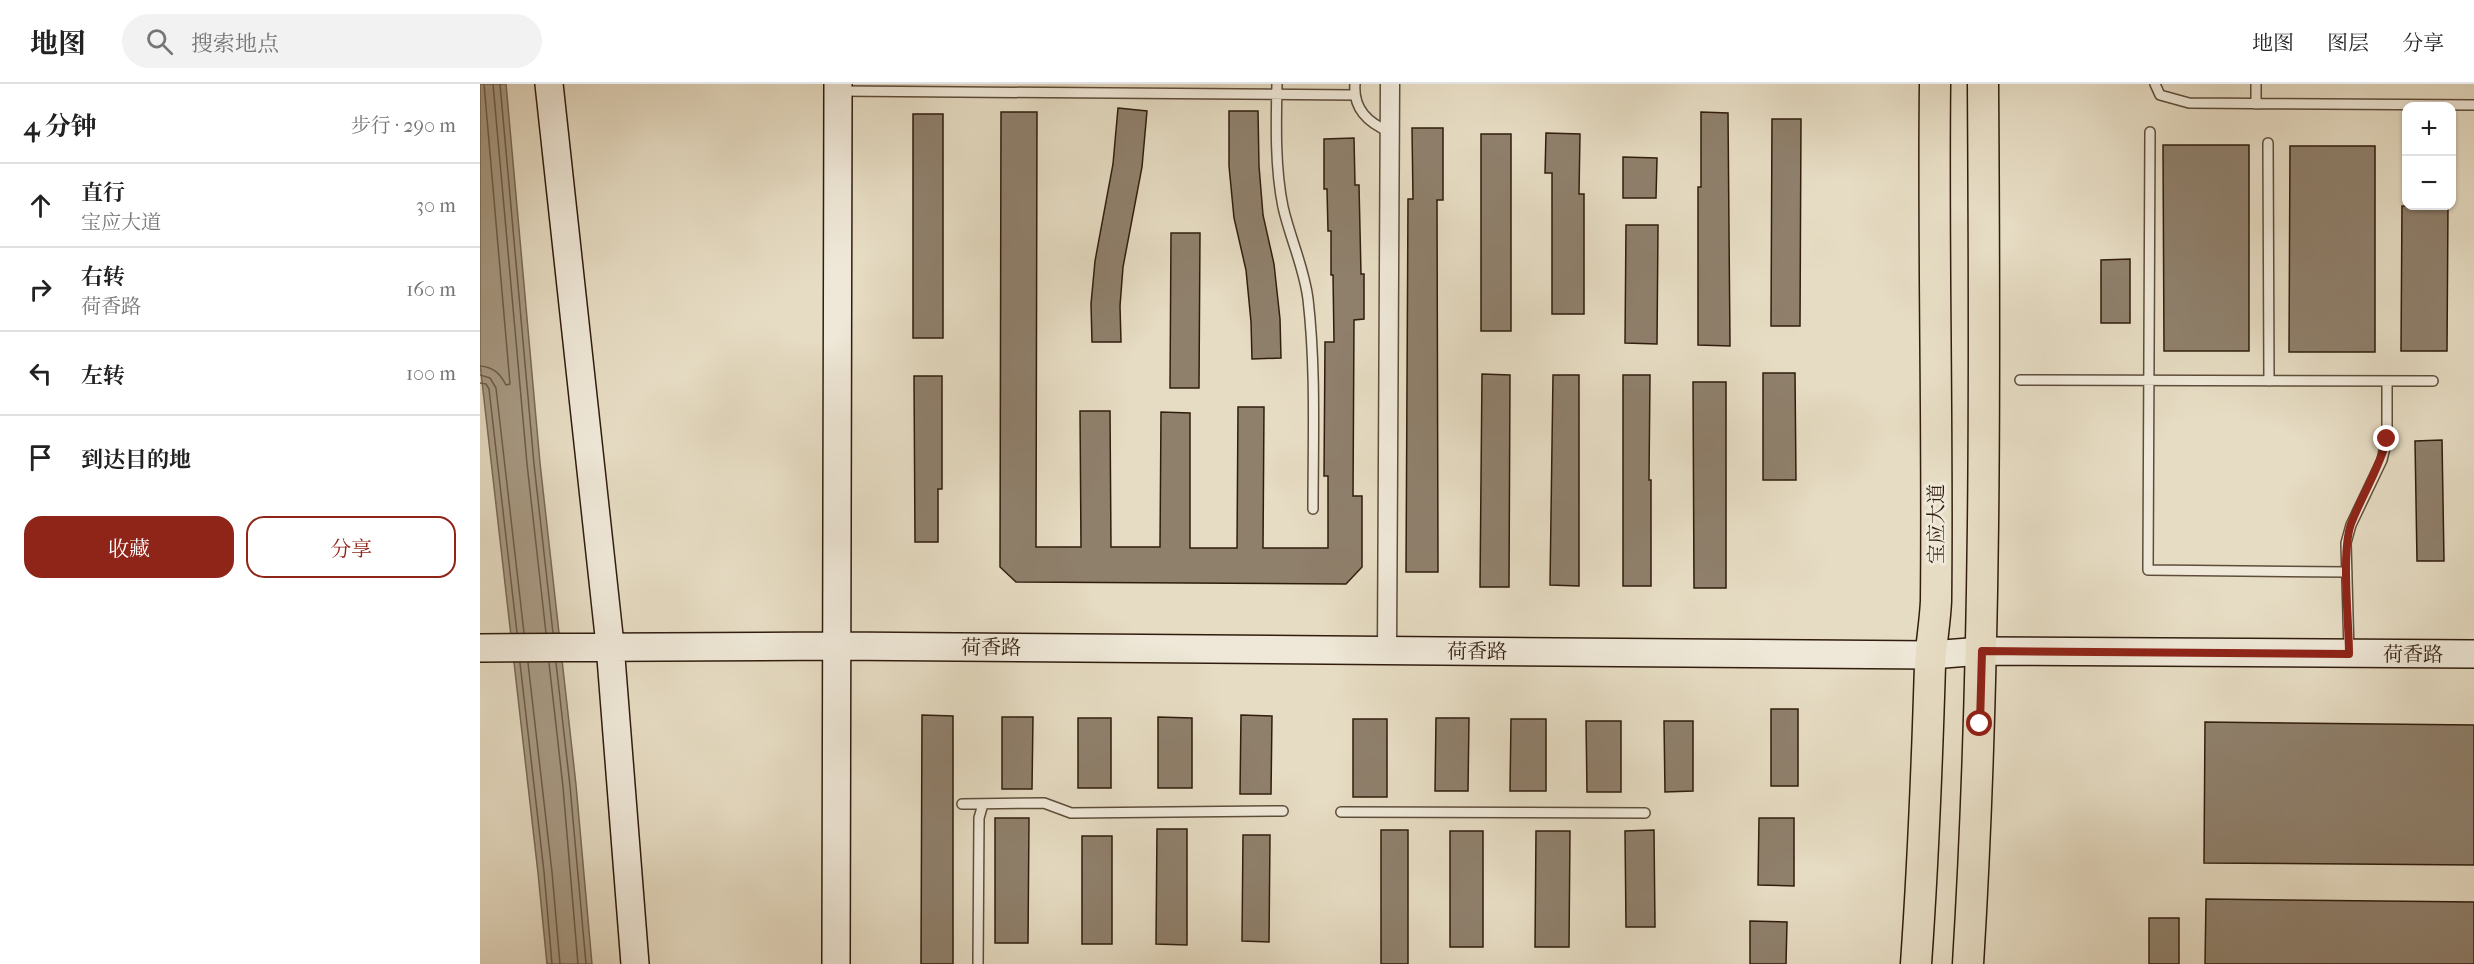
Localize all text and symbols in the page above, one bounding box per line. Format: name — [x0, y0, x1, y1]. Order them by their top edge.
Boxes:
search box — [122, 14, 542, 68]
icon: search — [143, 25, 176, 58]
text: 地图 — [30, 27, 86, 60]
text: 搜索地点 — [191, 31, 279, 57]
text: 地图 — [2252, 31, 2294, 55]
text: 图层 — [2327, 31, 2369, 55]
text: 分享 — [2402, 31, 2444, 55]
map controls — [2402, 102, 2456, 210]
button: + — [2402, 102, 2456, 156]
text: 4 分钟 — [24, 111, 97, 142]
text: 步行 · 290 m — [351, 114, 456, 137]
button: − — [2402, 156, 2456, 210]
text: 直行 — [81, 180, 125, 206]
icon: ahead — [24, 189, 57, 222]
text: 30 m — [416, 194, 456, 217]
text: 宝应大道 — [81, 211, 161, 234]
text: 右转 — [81, 264, 125, 290]
icon: right — [24, 273, 57, 306]
text: 160 m — [406, 278, 456, 301]
text: 荷香路 — [81, 295, 141, 318]
icon: left — [24, 357, 57, 390]
text: 100 m — [406, 362, 456, 385]
text: 左转 — [81, 363, 125, 389]
route end — [2373, 425, 2399, 451]
icon: arrive — [24, 441, 57, 474]
text: 到达目的地 — [81, 447, 191, 473]
street label: 宝应大道 — [1925, 484, 1948, 564]
button: 收藏 — [24, 516, 234, 578]
button: 分享 — [246, 516, 456, 578]
street label: 荷香路 — [961, 636, 1021, 659]
street label: 荷香路 — [1447, 640, 1507, 663]
street label: 荷香路 — [2383, 643, 2443, 666]
route start — [1966, 710, 1992, 736]

